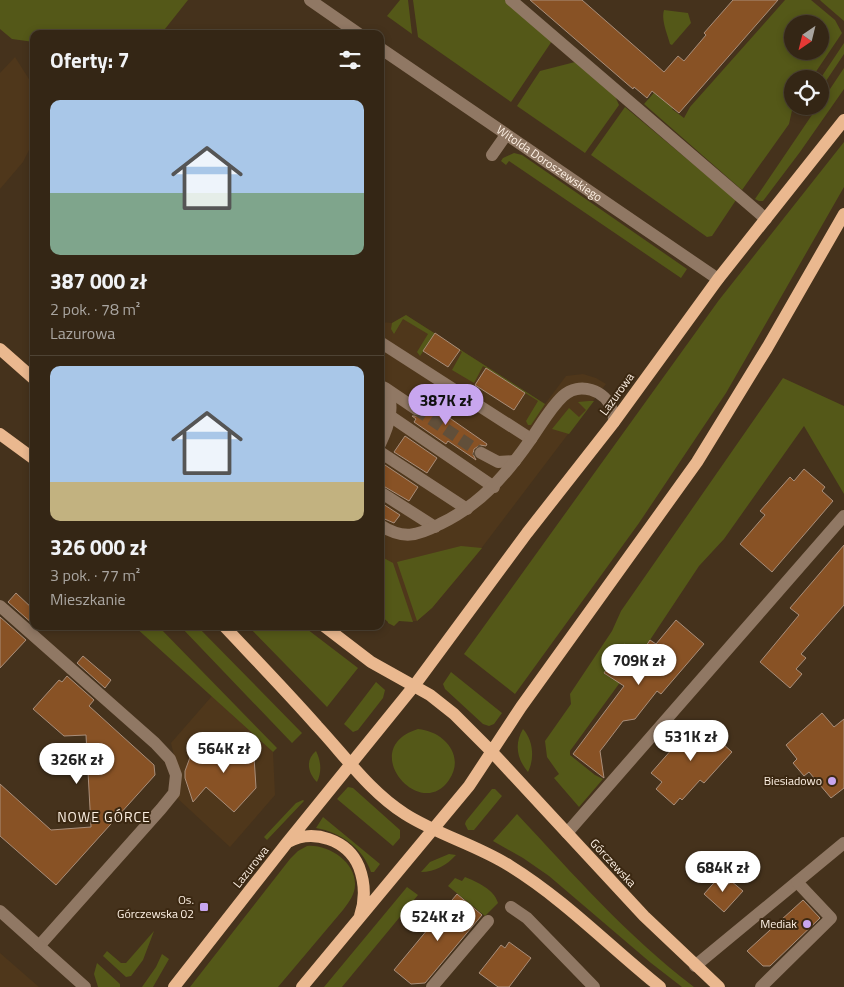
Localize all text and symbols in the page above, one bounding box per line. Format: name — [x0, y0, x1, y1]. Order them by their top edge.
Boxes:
north arrow — [784, 15, 829, 60]
map controls — [784, 15, 829, 115]
text: Oferty: 7 — [50, 44, 130, 76]
icon: filters — [336, 46, 364, 74]
button: locate — [784, 70, 829, 115]
street label: Witolda Doroszewskiego — [493, 120, 606, 206]
icon: home — [162, 133, 252, 223]
text: 387 000 zł — [50, 265, 147, 297]
text: 2 pok. · 78 m² — [50, 297, 140, 321]
text: Lazurowa — [50, 321, 115, 345]
street label: Lazurowa — [595, 368, 639, 419]
pin: 387K zł — [400, 384, 492, 426]
text: 387K zł — [419, 388, 473, 412]
icon: home — [162, 398, 252, 488]
text: 326 000 zł — [50, 531, 147, 563]
text: 3 pok. · 77 m² — [50, 563, 140, 587]
text: Mieszkanie — [50, 587, 126, 611]
pin: 709K zł — [593, 644, 685, 686]
text: 709K zł — [612, 648, 666, 672]
pin: 531K zł — [645, 720, 737, 762]
text: 531K zł — [664, 724, 718, 748]
pin: 564K zł — [178, 732, 270, 774]
text: 564K zł — [197, 736, 251, 760]
pin: 326K zł — [31, 742, 123, 785]
text: 326K zł — [50, 747, 104, 771]
place label: Biesiadowo — [764, 771, 822, 790]
marker: Biesiadowo — [826, 775, 838, 787]
district label: NOWE GÓRCE — [57, 806, 151, 827]
street label: Górczewska — [586, 834, 641, 891]
street label: Lazurowa — [228, 842, 273, 892]
pin: 684K zł — [677, 850, 769, 893]
text: 684K zł — [696, 855, 750, 879]
place label: Os. Górczewska 02 — [117, 890, 194, 923]
pin: 524K zł — [392, 900, 484, 942]
marker: Os. Górczewska 02 — [198, 901, 210, 913]
text: 524K zł — [411, 904, 465, 928]
place label: Mediak — [760, 914, 797, 933]
marker: Mediak — [801, 918, 813, 930]

